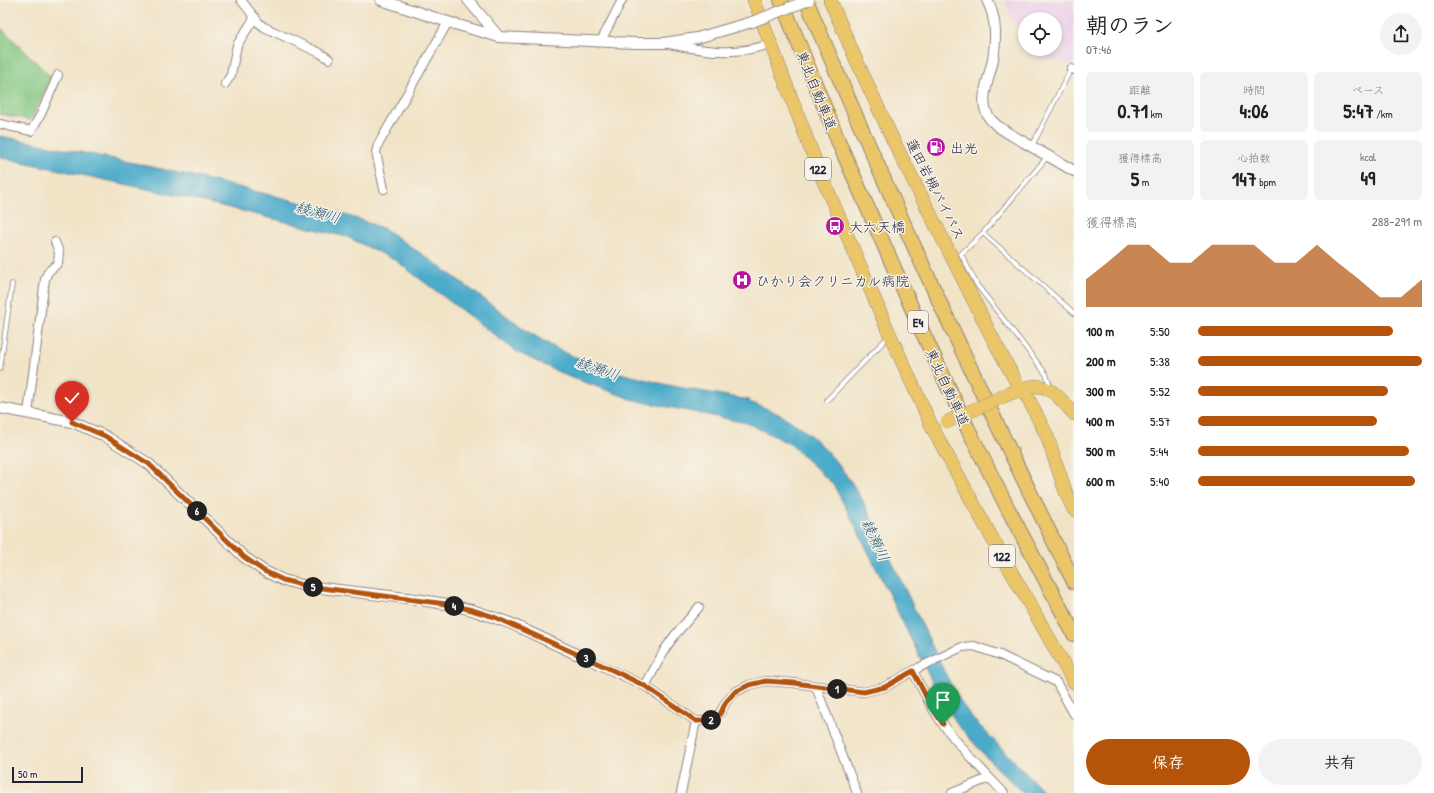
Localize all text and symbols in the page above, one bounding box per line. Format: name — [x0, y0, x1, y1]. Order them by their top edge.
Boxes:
text: 朝のラン — [1086, 10, 1174, 40]
map controls — [1018, 12, 1062, 56]
button: locate — [1018, 12, 1062, 56]
button: share — [1380, 13, 1422, 55]
text: 07:46 — [1086, 40, 1111, 58]
street label: 東北自動車道 — [792, 47, 842, 133]
text: 距離 — [1129, 83, 1151, 97]
text: 時間 — [1243, 83, 1265, 97]
text: ペース — [1352, 83, 1384, 97]
text: 0.71 — [1118, 97, 1148, 124]
text: 4:06 — [1239, 97, 1269, 124]
text: 5:47 — [1343, 97, 1374, 124]
text: km — [1148, 107, 1162, 121]
text: /km — [1374, 107, 1393, 121]
street label: 蓮田岩槻バイパス — [902, 135, 970, 243]
fuel station icon: 出光 — [925, 136, 947, 158]
place label: 出光 — [950, 138, 978, 157]
text: kcal — [1360, 150, 1376, 164]
text: 獲得標高 — [1118, 151, 1162, 165]
text: 心拍数 — [1238, 151, 1271, 165]
road number: 122 — [805, 158, 831, 180]
text: 49 — [1361, 164, 1375, 191]
text: 5 — [1131, 165, 1139, 192]
text: 147 — [1232, 165, 1257, 192]
text: m — [1139, 175, 1149, 189]
text: bpm — [1257, 175, 1276, 189]
water label: 綾瀬川 — [293, 196, 343, 228]
text: 288–291 m — [1372, 212, 1422, 230]
text: 獲得標高 — [1086, 213, 1138, 231]
bus stop icon: 大六天橋 — [824, 215, 846, 237]
place label: 大六天橋 — [849, 217, 905, 236]
hospital icon: ひかり会クリニカル病院 — [731, 269, 753, 291]
place label: ひかり会クリニカル病院 — [756, 271, 909, 290]
road number: E4 — [908, 311, 928, 333]
text: 100 m — [1086, 322, 1114, 340]
text: 5:50 — [1150, 322, 1170, 340]
street label: 東北自動車道 — [922, 345, 974, 429]
water label: 綾瀬川 — [573, 351, 623, 385]
text: 200 m — [1086, 352, 1116, 370]
text: 5:38 — [1150, 352, 1170, 370]
pin — [55, 381, 89, 422]
text: 300 m — [1086, 382, 1115, 400]
text: 5:52 — [1150, 382, 1170, 400]
icon: check — [61, 387, 83, 409]
text: 400 m — [1086, 412, 1114, 430]
text: 5:57 — [1150, 412, 1170, 430]
text: 500 m — [1086, 442, 1115, 460]
text: 5:44 — [1150, 442, 1168, 460]
text: 600 m — [1086, 472, 1115, 490]
text: 5:40 — [1150, 472, 1169, 490]
pin: 6 — [187, 501, 207, 521]
text: 6 — [195, 504, 199, 518]
water label: 綾瀬川 — [857, 515, 895, 565]
road number: 122 — [989, 545, 1015, 567]
pin: 5 — [303, 577, 323, 597]
text: 5 — [311, 580, 315, 594]
pin: 4 — [444, 596, 464, 616]
text: 4 — [452, 599, 456, 613]
pin: 3 — [576, 648, 596, 668]
text: 3 — [584, 651, 588, 665]
pin: 1 — [827, 679, 847, 699]
text: 1 — [835, 682, 839, 696]
pin — [926, 683, 960, 724]
icon: arrive — [932, 689, 954, 711]
pin: 2 — [701, 710, 721, 730]
text: 2 — [708, 713, 714, 727]
button: 保存 — [1086, 739, 1250, 785]
button: 共有 — [1258, 739, 1422, 785]
scale bar — [12, 765, 83, 784]
text: 50 m — [18, 767, 38, 781]

